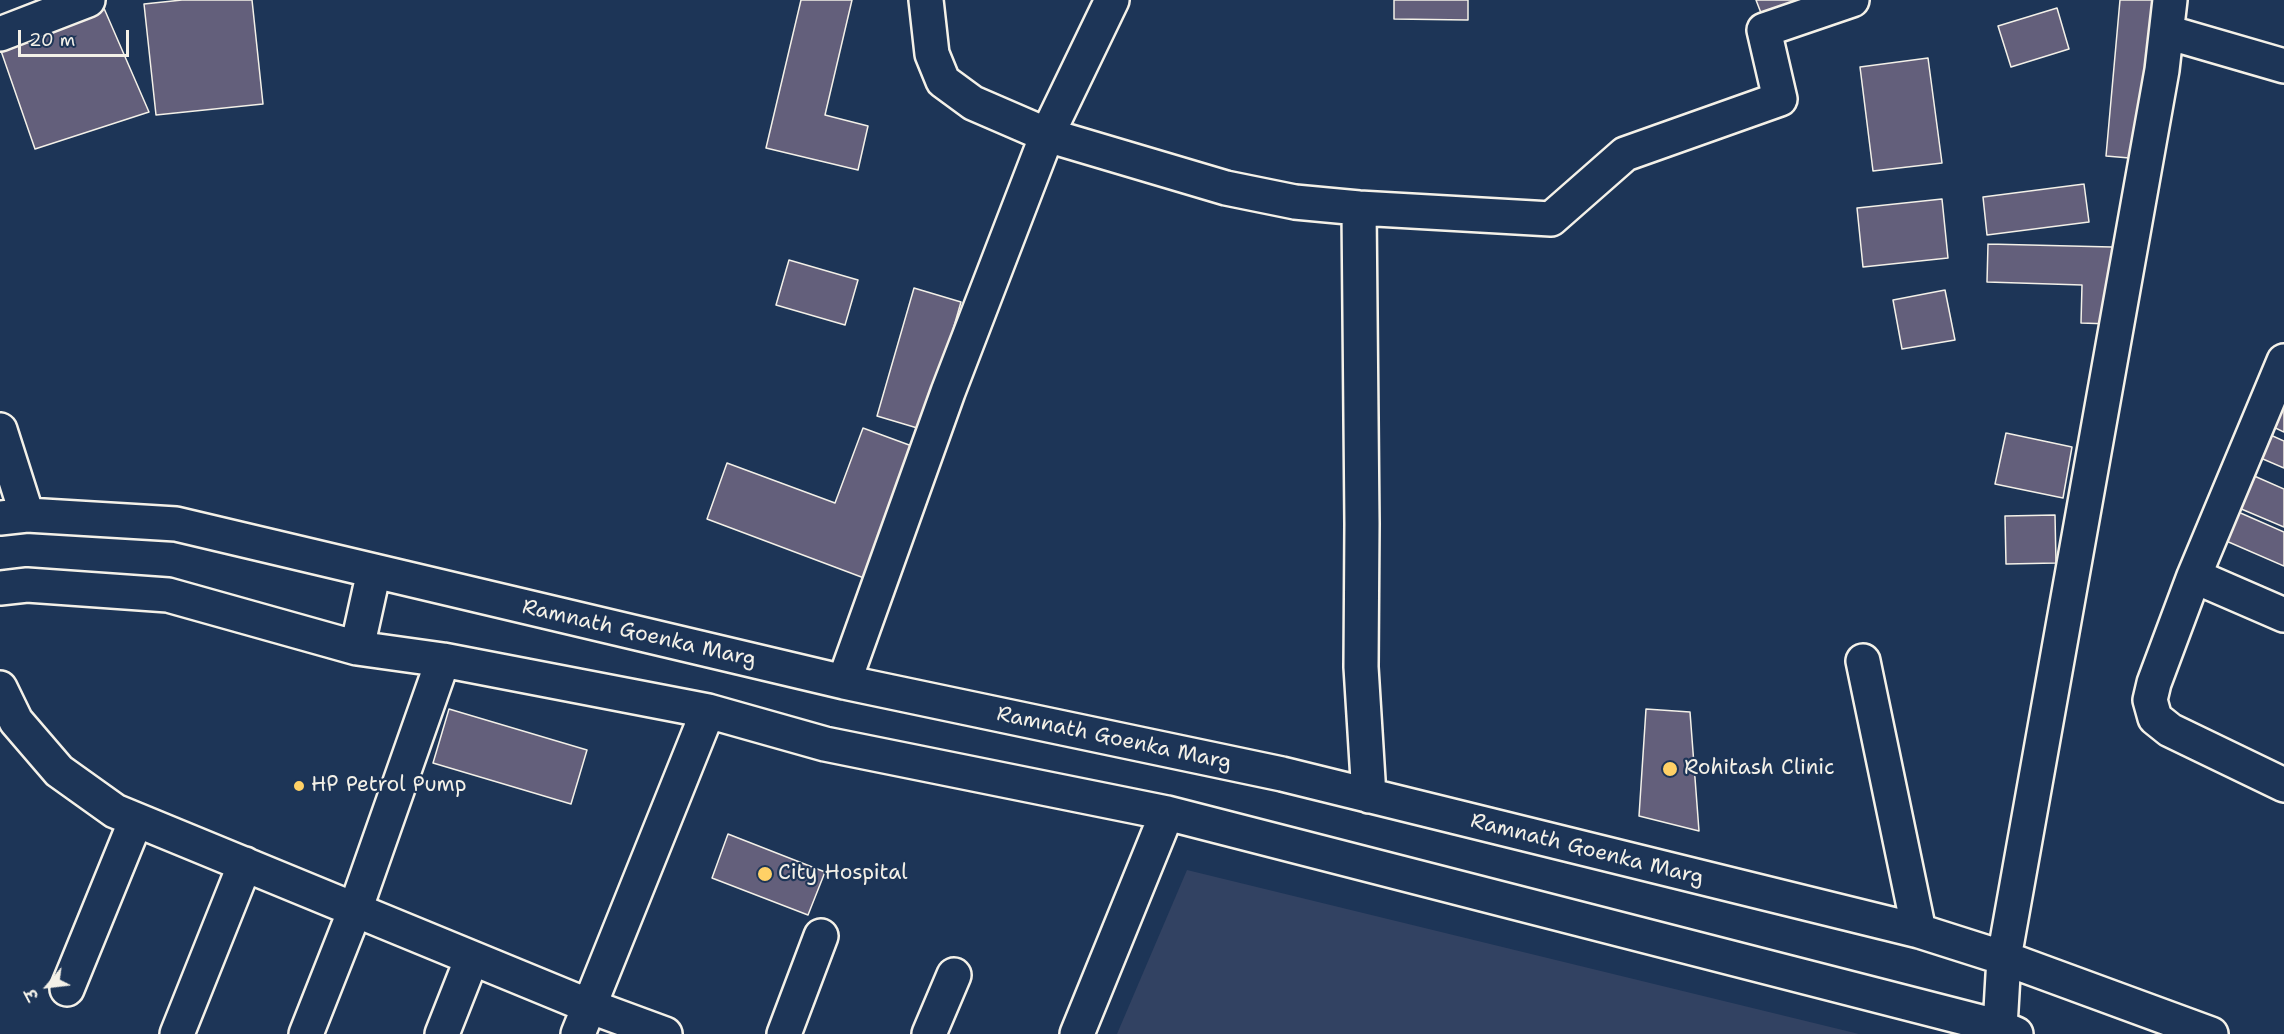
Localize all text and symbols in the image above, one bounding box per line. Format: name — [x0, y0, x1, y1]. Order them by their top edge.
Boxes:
scale bar — [21, 18, 132, 56]
text: 20 m — [29, 28, 75, 52]
street label: Ramnath Goenka Marg — [520, 595, 758, 673]
street label: Ramnath Goenka Marg — [994, 702, 1234, 776]
place label: Rohitash Clinic — [1684, 756, 1835, 782]
marker: Rohitash Clinic — [1661, 760, 1679, 778]
place label: HP Petrol Pump — [311, 773, 466, 799]
marker: HP Petrol Pump — [292, 779, 306, 793]
street label: Ramnath Goenka Marg — [1468, 809, 1706, 891]
place label: City Hospital — [778, 861, 908, 887]
marker: City Hospital — [756, 865, 774, 883]
north arrow — [18, 956, 78, 1016]
text: उ — [20, 985, 43, 1004]

